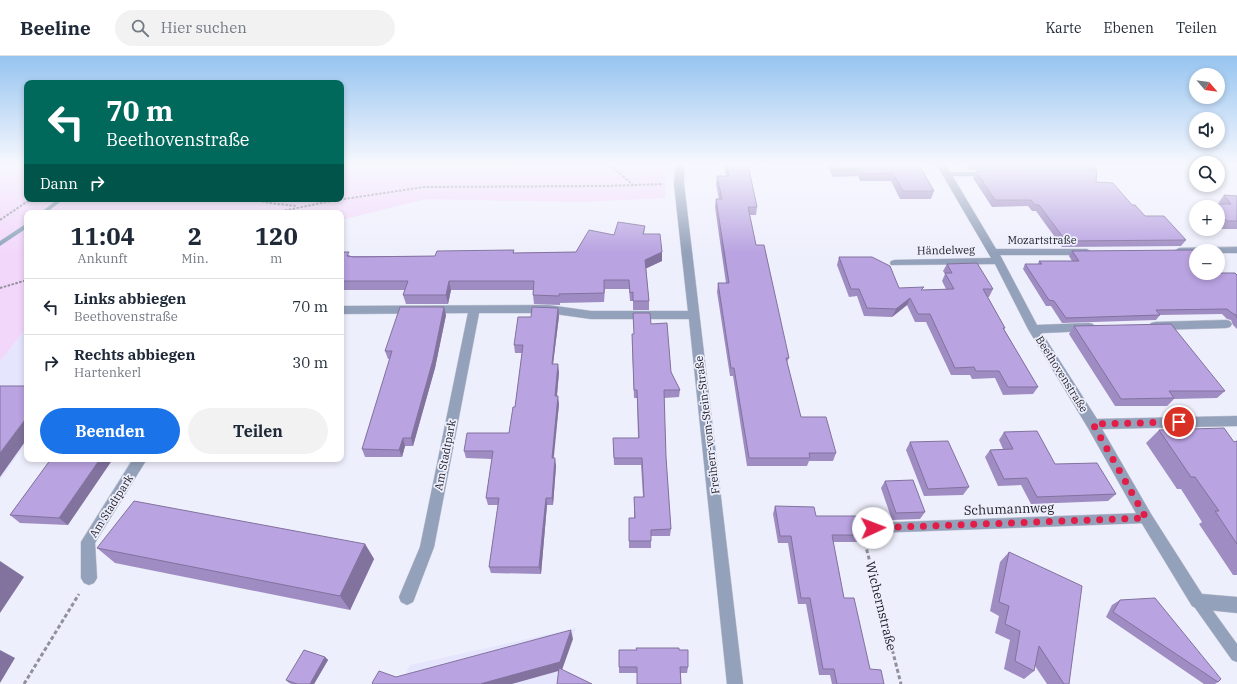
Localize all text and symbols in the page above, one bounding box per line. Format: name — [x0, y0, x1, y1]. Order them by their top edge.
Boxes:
search box — [115, 10, 395, 46]
text: Beeline — [20, 16, 91, 40]
icon: search — [129, 17, 151, 39]
text: Hier suchen — [161, 18, 247, 37]
text: Karte — [1045, 19, 1082, 37]
text: Ebenen — [1104, 19, 1154, 37]
text: Teilen — [1176, 19, 1217, 37]
north arrow — [1189, 68, 1225, 104]
map controls — [1189, 68, 1225, 280]
text: 70 m — [106, 92, 173, 129]
icon: left — [40, 96, 92, 148]
button: sound — [1189, 112, 1225, 148]
text: Beethovenstraße — [106, 128, 250, 151]
button: search — [1189, 156, 1225, 192]
icon: right — [86, 172, 108, 194]
text: Dann — [40, 174, 78, 193]
button: + — [1189, 200, 1225, 236]
text: 11:04 — [70, 220, 135, 252]
text: 2 — [188, 220, 202, 252]
text: 120 — [255, 220, 298, 252]
street label: Mozartstraße — [1007, 233, 1077, 247]
street label: Händelweg — [917, 242, 975, 258]
button: − — [1189, 244, 1225, 280]
text: Ankunft — [78, 250, 128, 267]
text: Min. — [181, 250, 209, 267]
text: m — [270, 250, 282, 267]
text: Links abbiegen — [74, 289, 186, 308]
icon: left — [40, 296, 62, 318]
text: 70 m — [292, 297, 328, 316]
text: Beethovenstraße — [74, 308, 178, 325]
street label: Beethovenstraße — [1033, 333, 1091, 415]
text: Rechts abbiegen — [74, 345, 195, 364]
icon: right — [40, 352, 62, 374]
text: 30 m — [292, 353, 328, 372]
street label: Freiherr-vom-Stein-Straße — [692, 355, 722, 495]
text: Hartenkerl — [74, 364, 141, 381]
pin — [1162, 405, 1196, 439]
button: Beenden — [40, 408, 180, 454]
button: Teilen — [188, 408, 328, 454]
icon: arrive — [1168, 411, 1190, 433]
street label: Am Stadtpark — [431, 418, 459, 492]
street label: Am Stadtpark — [86, 471, 136, 540]
street label: Schumannweg — [963, 499, 1055, 519]
position arrow — [852, 507, 894, 549]
street label: Wichernstraße — [862, 560, 900, 652]

